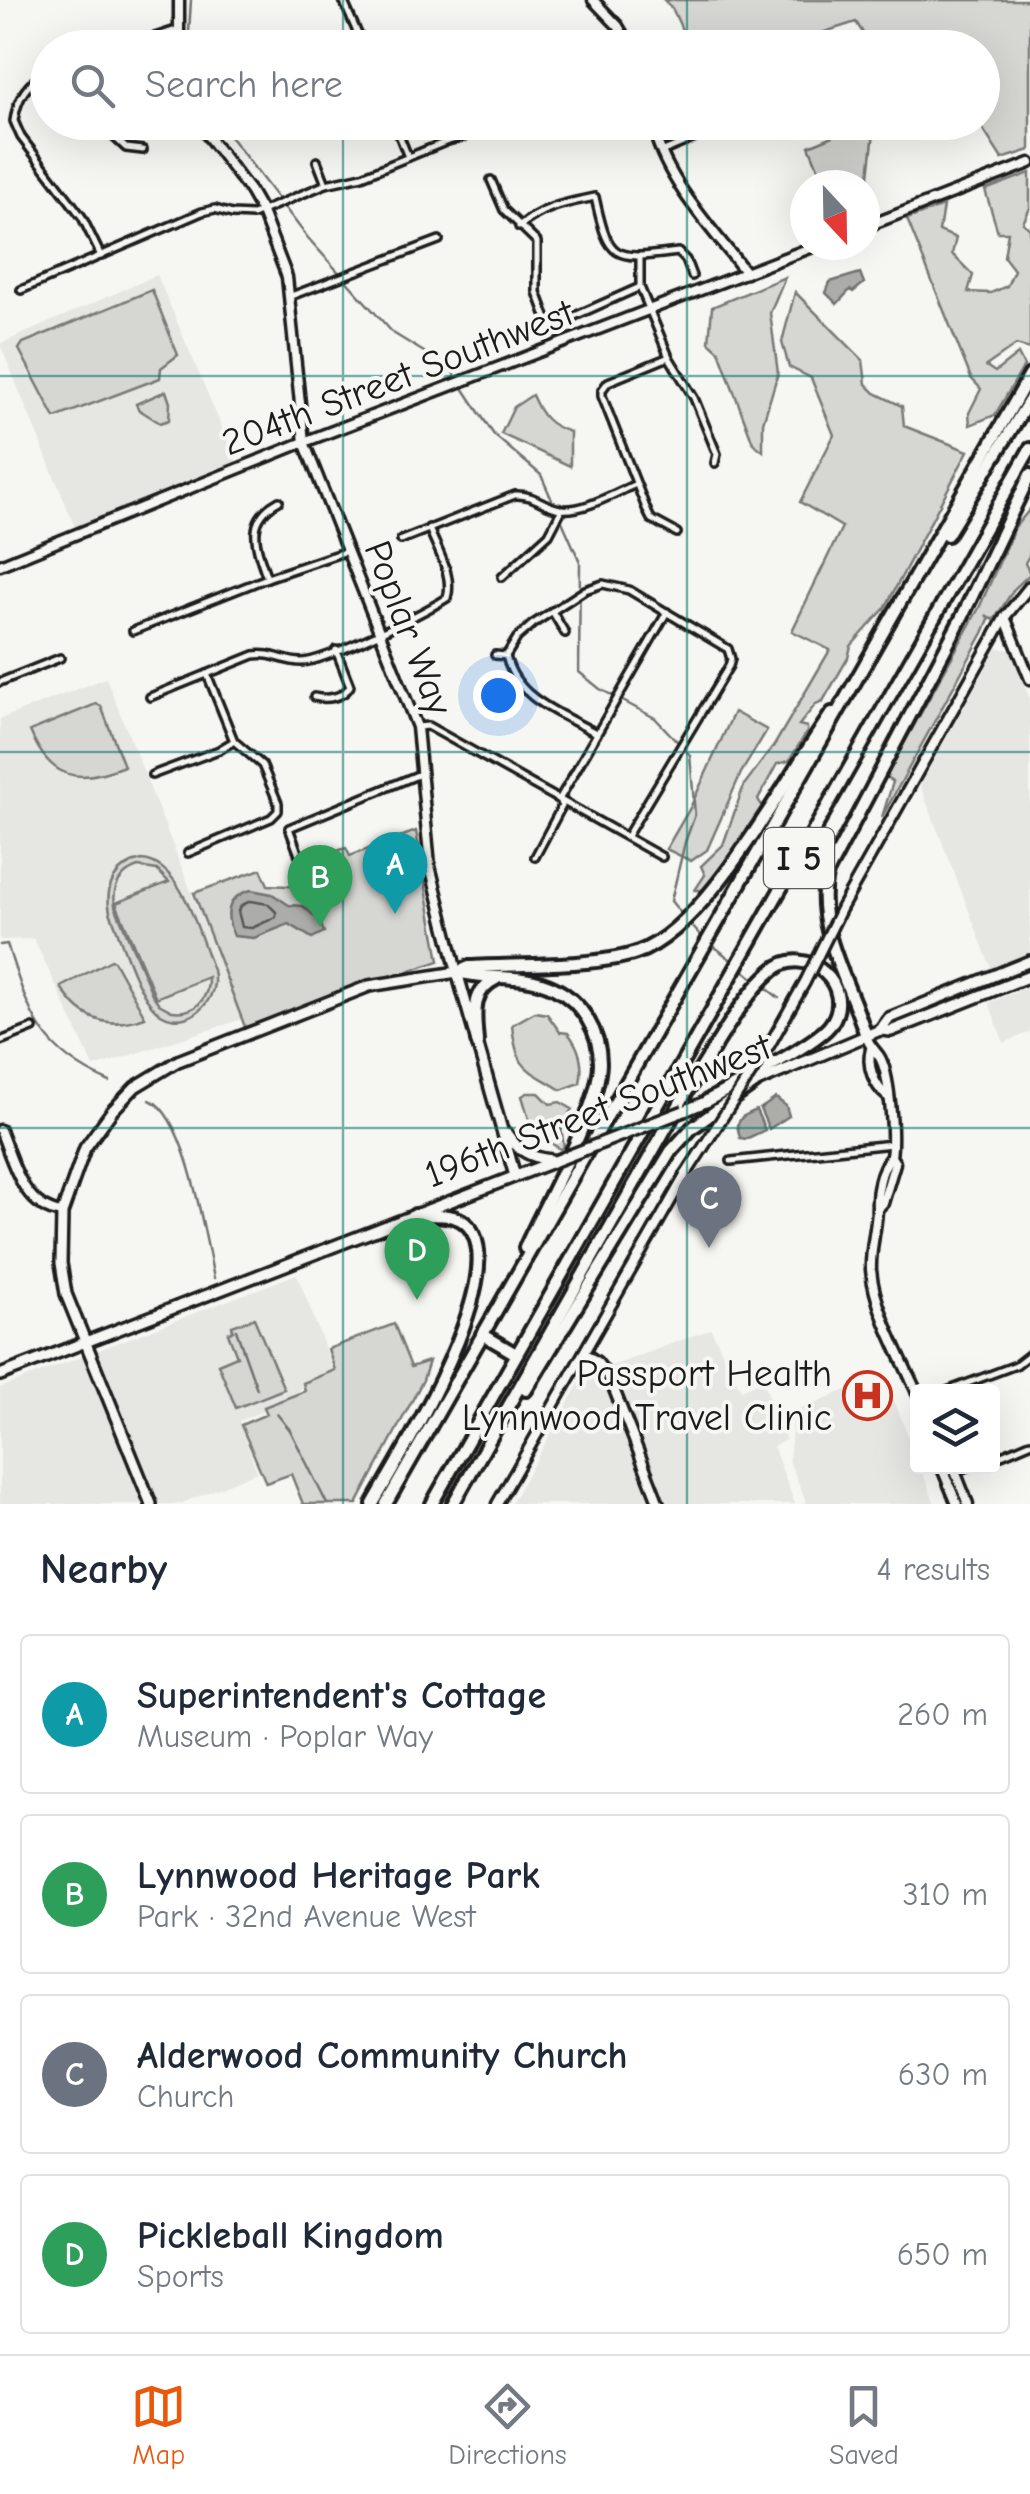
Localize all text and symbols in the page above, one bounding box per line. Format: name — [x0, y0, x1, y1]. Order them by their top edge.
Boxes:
search box — [30, 30, 1000, 140]
icon: search — [65, 58, 120, 113]
text: Search here — [145, 63, 343, 107]
north arrow — [790, 170, 880, 260]
street label: 204th Street Southwest — [216, 290, 581, 465]
street label: Poplar Way — [355, 535, 461, 721]
your location — [473, 670, 524, 721]
road number: I 5 — [764, 828, 834, 888]
pin: A — [362, 832, 428, 914]
pin: B — [288, 844, 352, 927]
street label: 196th Street Southwest — [419, 1024, 778, 1197]
pin: C — [676, 1166, 742, 1248]
pin: D — [384, 1218, 450, 1300]
place label: Passport Health Lynnwood Travel Clinic — [462, 1352, 832, 1440]
hospital icon: Passport Health Lynnwood Travel Clinic — [841, 1370, 893, 1422]
map controls — [910, 1384, 1000, 1474]
button: layers — [910, 1384, 1000, 1474]
text: Nearby — [40, 1545, 167, 1594]
text: 4 results — [877, 1551, 990, 1588]
text: Superintendent's Cottage — [137, 1674, 546, 1718]
text: A — [66, 1696, 83, 1733]
text: 260 m — [897, 1696, 988, 1733]
text: Museum · Poplar Way — [137, 1718, 433, 1755]
text: Lynnwood Heritage Park — [137, 1854, 540, 1898]
text: B — [65, 1876, 84, 1913]
text: 310 m — [902, 1876, 988, 1913]
text: Park · 32nd Avenue West — [137, 1898, 476, 1935]
text: Alderwood Community Church — [137, 2034, 628, 2078]
text: C — [65, 2056, 84, 2093]
text: 630 m — [898, 2056, 988, 2093]
text: Church — [137, 2078, 234, 2115]
text: Pickleball Kingdom — [137, 2214, 444, 2258]
text: D — [65, 2236, 84, 2273]
text: 650 m — [897, 2236, 988, 2273]
text: Sports — [137, 2258, 224, 2295]
tab: Map — [131, 2379, 186, 2471]
tab: Directions — [448, 2379, 567, 2471]
tab: Saved — [829, 2379, 899, 2471]

